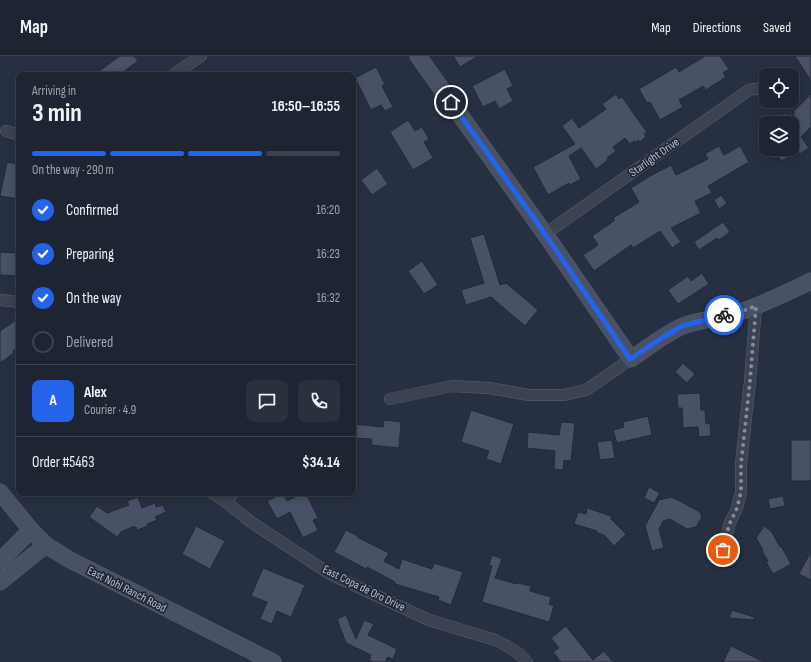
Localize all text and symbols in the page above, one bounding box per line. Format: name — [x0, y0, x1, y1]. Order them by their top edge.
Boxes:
text: Map — [20, 16, 48, 39]
text: Map — [651, 19, 671, 36]
text: Directions — [693, 19, 741, 36]
text: Saved — [763, 19, 791, 36]
map controls — [759, 68, 799, 156]
button: locate — [759, 68, 799, 108]
text: Arriving in — [32, 83, 76, 99]
pin — [434, 85, 468, 119]
icon: home — [440, 91, 462, 113]
text: 16:50–16:55 — [272, 97, 340, 116]
text: 3 min — [32, 98, 82, 129]
button: layers — [759, 116, 799, 156]
street label: Starlight Drive — [626, 135, 683, 180]
text: On the way · 290 m — [32, 162, 114, 178]
icon: check — [32, 199, 54, 221]
text: Confirmed — [66, 201, 119, 220]
text: 16:20 — [316, 202, 340, 218]
icon: check — [32, 243, 54, 265]
text: Preparing — [66, 245, 114, 264]
text: 16:23 — [316, 246, 340, 262]
icon: check — [32, 287, 54, 309]
text: On the way — [66, 289, 121, 308]
text: 16:32 — [316, 290, 340, 306]
courier — [704, 295, 744, 335]
icon: bike — [713, 304, 735, 326]
text: Delivered — [66, 333, 113, 352]
button: chat — [246, 380, 288, 422]
button: phone — [298, 380, 340, 422]
text: Alex — [84, 383, 107, 402]
text: A — [49, 391, 57, 410]
text: Courier · 4.9 — [84, 402, 136, 418]
text: Order #5463 — [32, 453, 94, 472]
text: $34.14 — [302, 453, 340, 472]
pin — [706, 533, 740, 567]
icon: bag — [712, 539, 734, 561]
street label: East Copa de Oro Drive — [320, 562, 408, 615]
street label: East Nohl Ranch Road — [85, 563, 169, 616]

